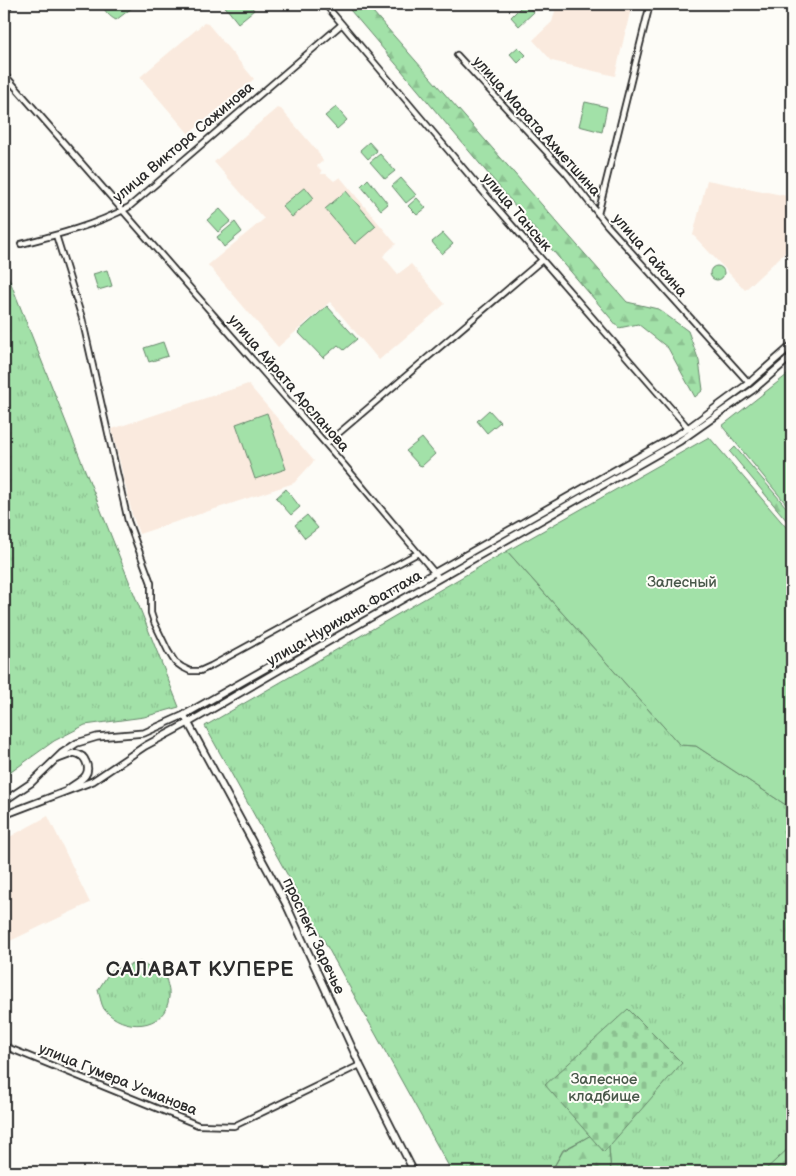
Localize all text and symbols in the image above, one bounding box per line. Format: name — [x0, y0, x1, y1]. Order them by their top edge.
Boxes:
street label: улица Марата Ахметшина — [469, 52, 605, 201]
street label: улица Виктора Сажинова — [109, 78, 258, 207]
street label: улица Тансык — [477, 169, 556, 255]
street label: улица Гайсина — [608, 210, 691, 301]
street label: улица Айрата Арсланова — [224, 311, 353, 456]
street label: улица Нурихана Фаттаха — [263, 566, 425, 671]
park label: Залесный — [647, 573, 717, 592]
street label: проспект Заречье — [278, 875, 349, 998]
district label: САЛАВАТ КУПЕРЕ — [106, 958, 294, 982]
street label: улица Гумера Усманова — [36, 1039, 200, 1120]
park label: Залесное кладбище — [568, 1070, 640, 1106]

